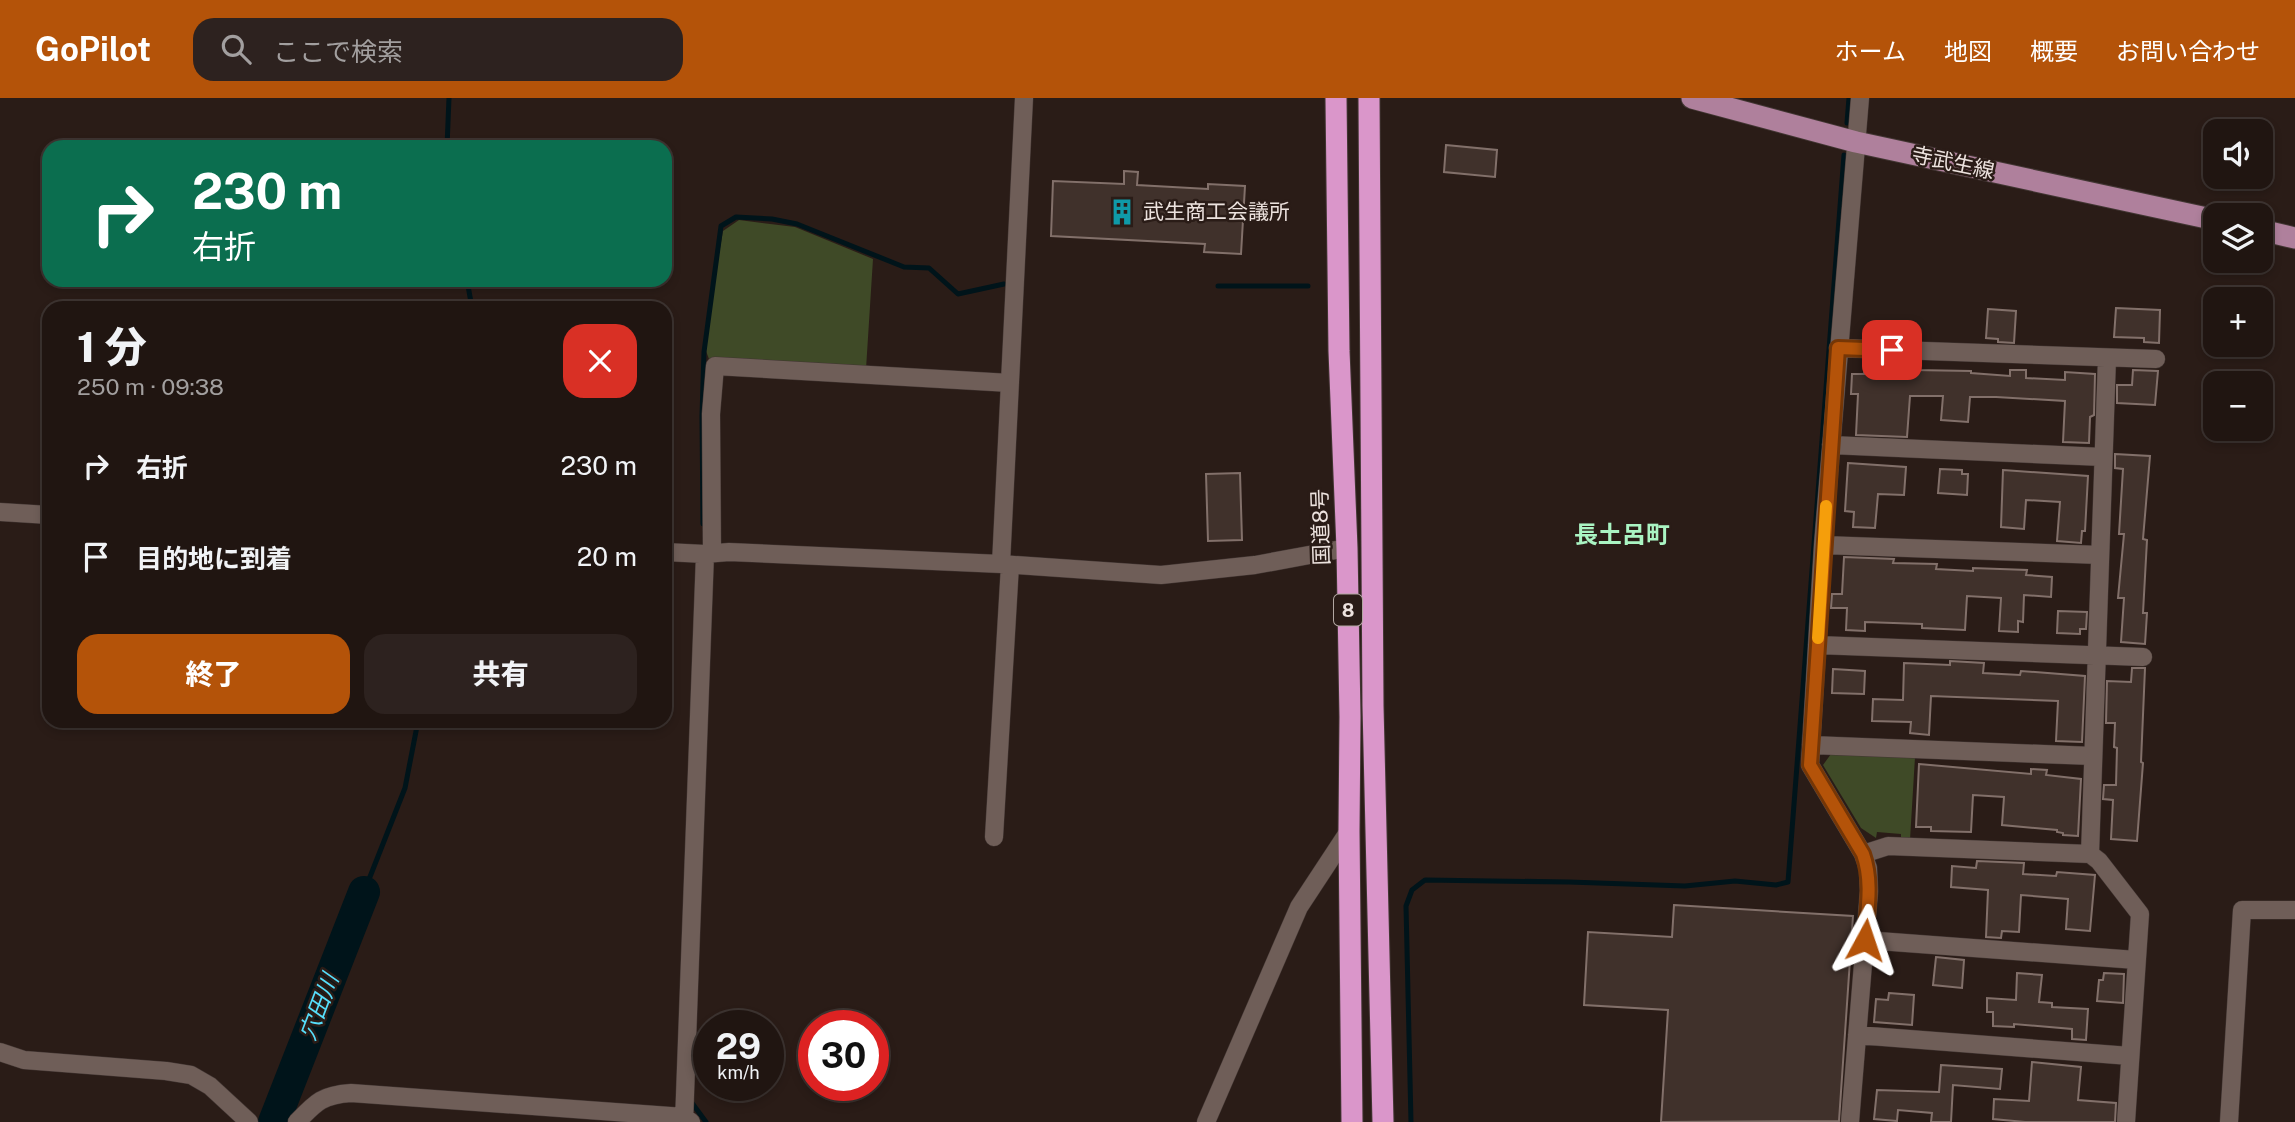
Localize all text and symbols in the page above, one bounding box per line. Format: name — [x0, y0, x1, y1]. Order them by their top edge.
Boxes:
search box — [193, 18, 683, 81]
text: GoPilot — [35, 30, 151, 68]
icon: search — [217, 30, 255, 68]
text: ここで検索 — [273, 36, 403, 67]
text: ホーム — [1835, 37, 1906, 65]
text: 地図 — [1944, 37, 1992, 65]
text: 概要 — [2030, 37, 2078, 65]
text: お問い合わせ — [2116, 37, 2260, 65]
map controls — [2203, 119, 2273, 441]
button: sound — [2203, 119, 2273, 189]
street label: 寺武生線 — [1909, 142, 1997, 183]
text: 230 m — [192, 162, 342, 220]
icon: right — [77, 168, 168, 259]
building icon: 武生商工会議所 — [1107, 197, 1137, 227]
place label: 武生商工会議所 — [1143, 199, 1290, 224]
button: layers — [2203, 203, 2273, 273]
text: 右折 — [192, 228, 256, 265]
button: + — [2203, 287, 2273, 357]
pin — [1862, 320, 1922, 380]
text: 1 分 — [77, 322, 147, 371]
button: close — [563, 324, 637, 398]
icon: arrive — [1873, 331, 1911, 369]
button: − — [2203, 371, 2273, 441]
text: 250 m · 09:38 — [77, 373, 224, 400]
icon: right — [77, 447, 115, 485]
text: 230 m — [561, 450, 637, 481]
text: 右折 — [136, 452, 188, 483]
street label: 国道8号 — [1307, 488, 1334, 566]
district label: 長土呂町 — [1574, 520, 1670, 548]
icon: arrive — [77, 538, 115, 576]
text: 20 m — [577, 541, 637, 572]
text: 目的地に到着 — [136, 543, 292, 574]
road number: 8 — [1334, 594, 1362, 625]
button: 終了 — [77, 634, 350, 714]
button: 共有 — [364, 634, 637, 714]
position arrow — [1828, 903, 1902, 977]
water label: 穴田川 — [294, 967, 345, 1044]
speed limit sign: 30 — [798, 1010, 889, 1101]
text: 29 — [716, 1026, 761, 1067]
text: km/h — [717, 1062, 760, 1083]

